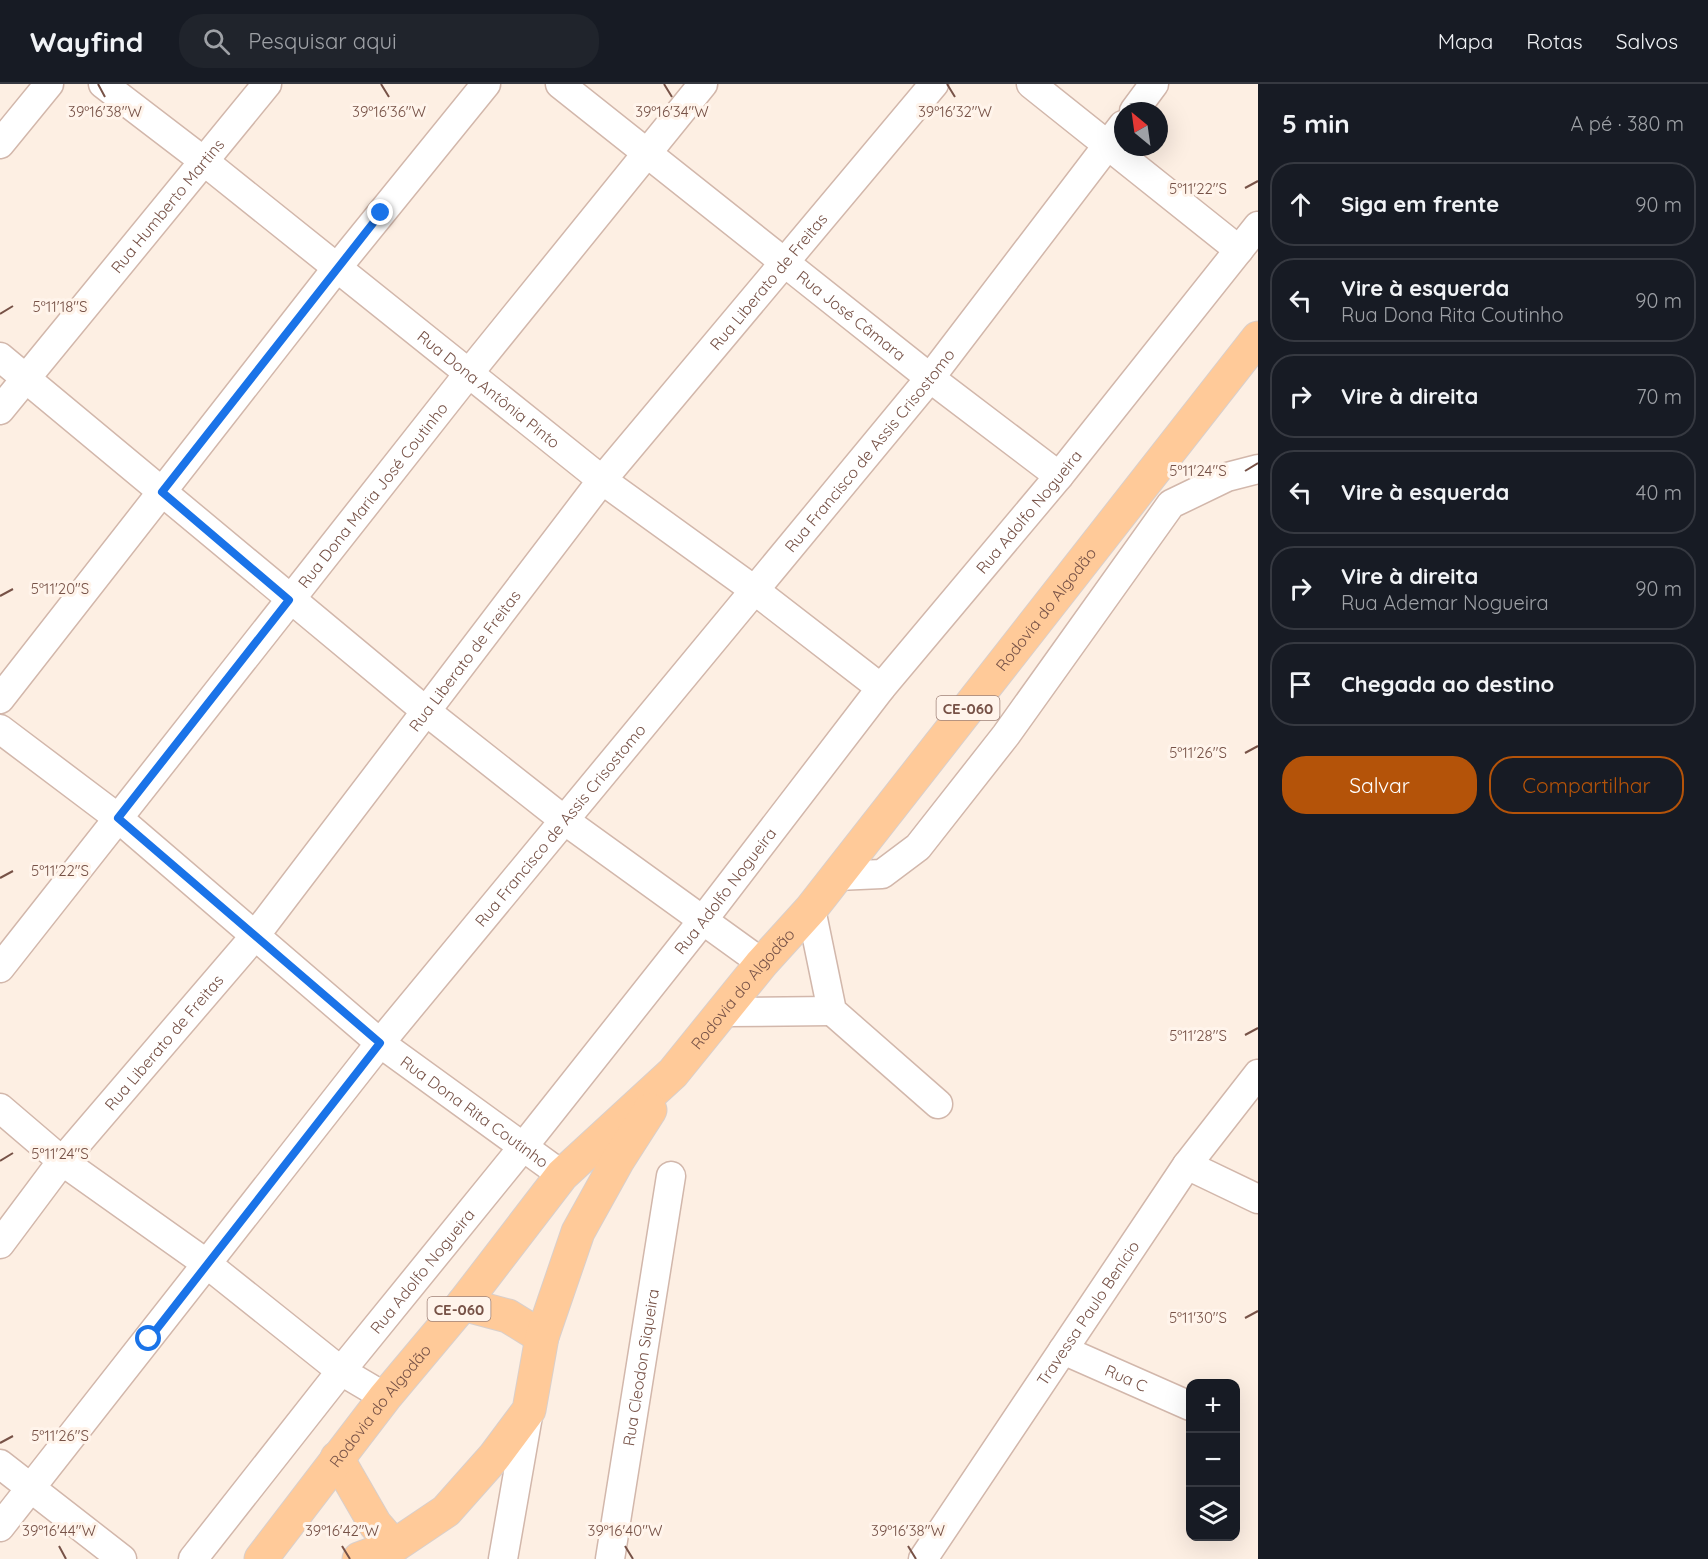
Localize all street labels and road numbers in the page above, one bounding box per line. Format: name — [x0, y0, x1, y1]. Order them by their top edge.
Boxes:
street label: Rua Humberto Martins — [106, 134, 228, 277]
street label: Rua Liberato de Freitas — [705, 209, 831, 354]
street label: Rua José Câmara — [793, 266, 910, 365]
street label: Rua Dona Antônia Pinto — [413, 326, 564, 452]
street label: Rua Francisco de Assis Crisostomo — [780, 345, 959, 556]
street label: Rua Dona Maria José Coutinho — [293, 398, 452, 592]
street label: Rua Adolfo Nogueira — [971, 446, 1086, 578]
street label: Rodovia do Algodão — [991, 543, 1100, 675]
street label: Rua Liberato de Freitas — [404, 586, 525, 735]
road number: CE-060 — [936, 696, 1000, 720]
street label: Rua Francisco de Assis Crisostomo — [471, 720, 650, 931]
street label: Rua Adolfo Nogueira — [670, 824, 780, 958]
street label: Rodovia do Algodão — [686, 924, 799, 1053]
street label: Rua Liberato de Freitas — [100, 970, 228, 1114]
street label: Rua Dona Rita Coutinho — [397, 1051, 553, 1172]
street label: Rua Adolfo Nogueira — [366, 1205, 479, 1337]
street label: Travessa Paulo Benício — [1032, 1237, 1143, 1389]
street label: Rua Cleodon Siqueira — [618, 1287, 663, 1447]
road number: CE-060 — [428, 1297, 490, 1321]
street label: Rodovia do Algodão — [325, 1340, 435, 1471]
street label: Rua C — [1102, 1360, 1150, 1396]

